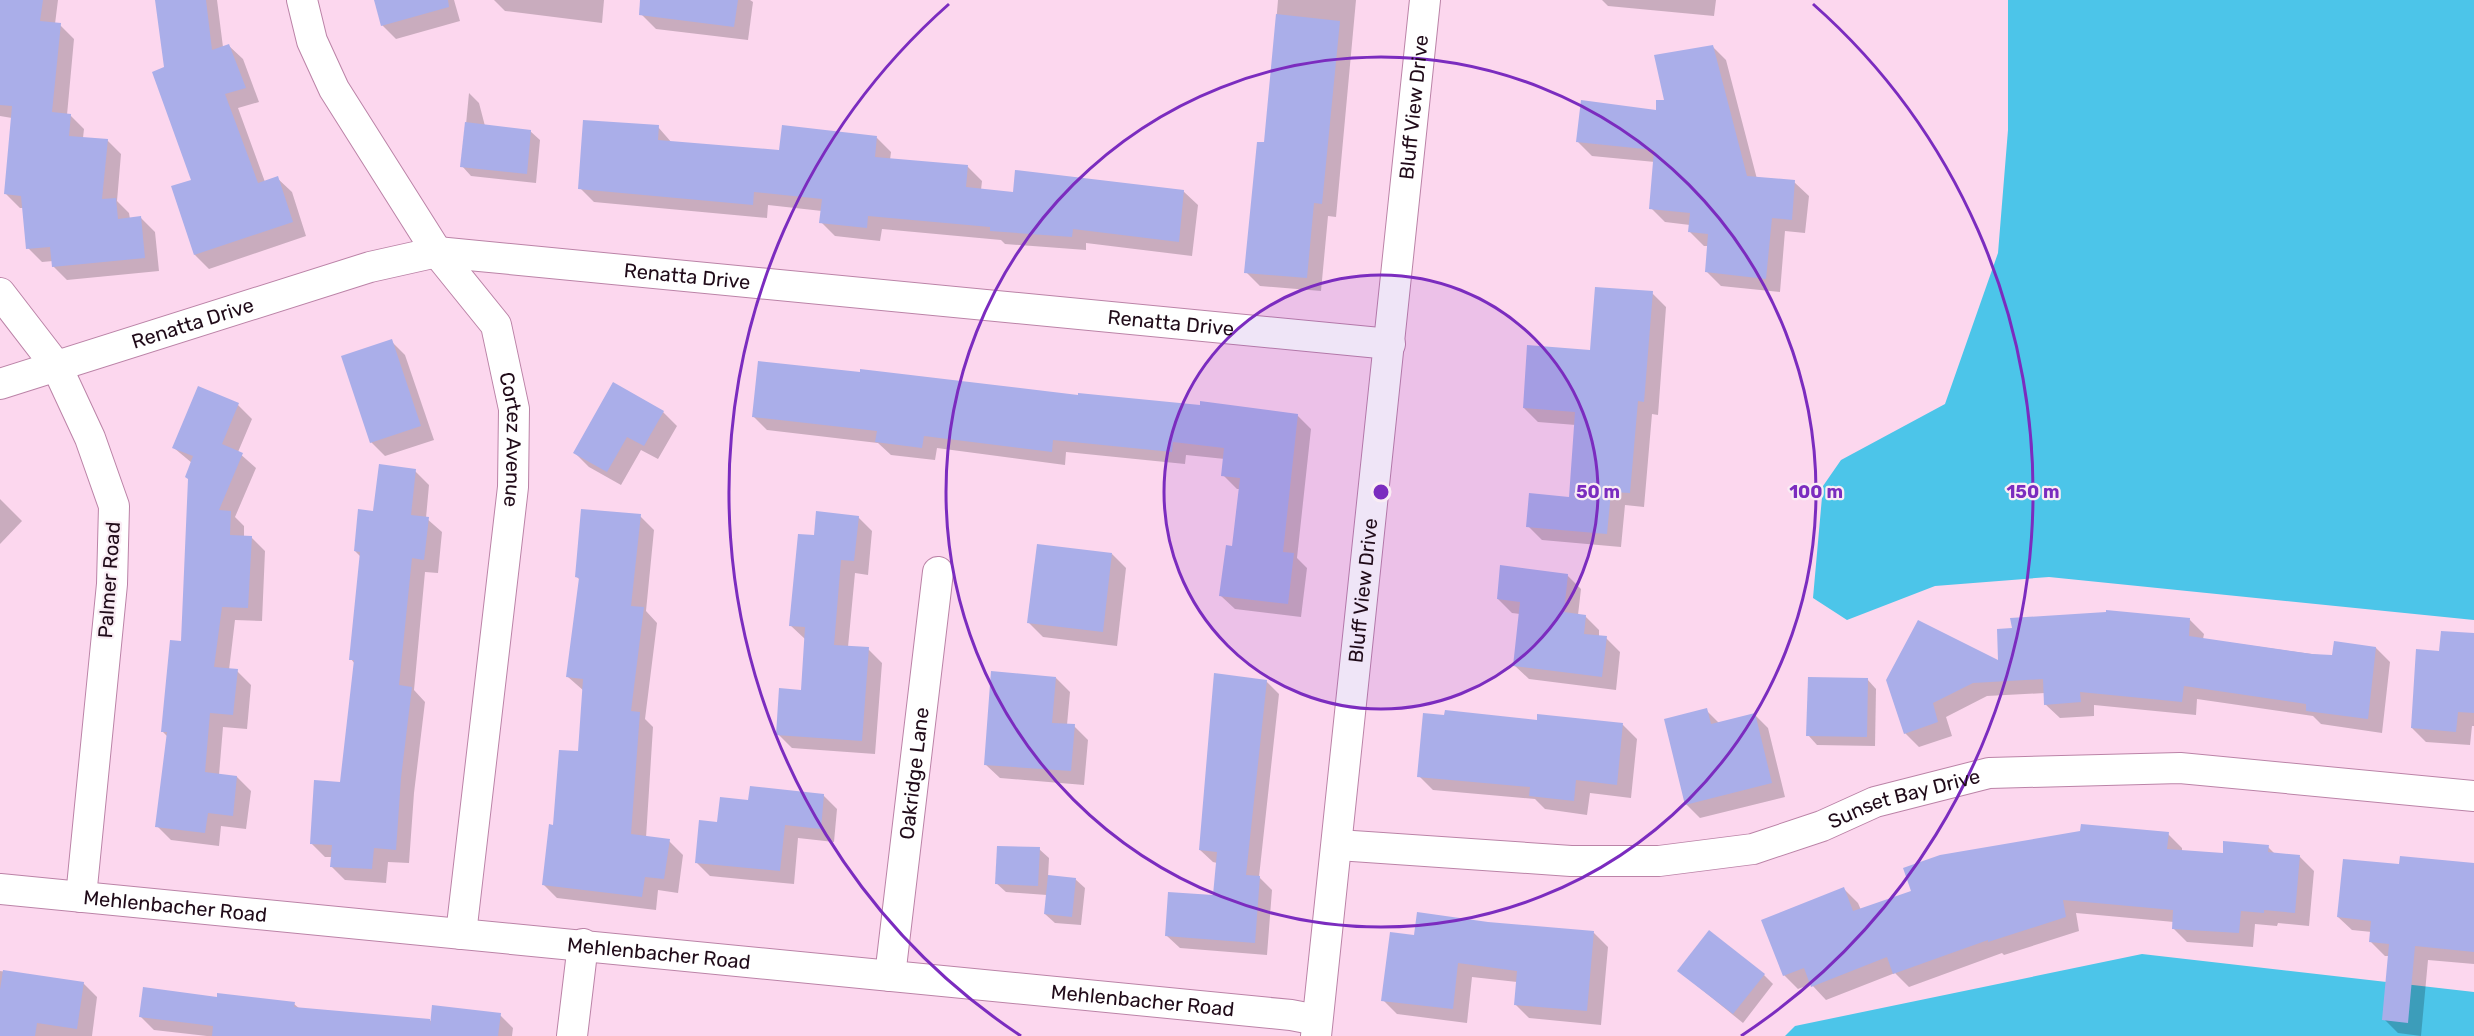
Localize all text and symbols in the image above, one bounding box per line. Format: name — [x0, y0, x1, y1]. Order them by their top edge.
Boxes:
street label: Bluff View Drive — [1394, 34, 1433, 181]
street label: Renatta Drive — [623, 258, 751, 294]
street label: Renatta Drive — [128, 293, 257, 354]
street label: Renatta Drive — [1106, 305, 1235, 341]
street label: Cortez Avenue — [494, 370, 526, 509]
text: 50 m — [1576, 481, 1620, 503]
text: 100 m — [1789, 481, 1843, 503]
text: 150 m — [2006, 481, 2060, 503]
centre of rings — [1371, 482, 1391, 502]
street label: Bluff View Drive — [1343, 517, 1382, 664]
street label: Palmer Road — [93, 521, 125, 639]
street label: Oakridge Lane — [894, 706, 934, 841]
street label: Sunset Bay Drive — [1824, 764, 1983, 834]
street label: Mehlenbacher Road — [82, 885, 268, 927]
street label: Mehlenbacher Road — [566, 932, 752, 974]
street label: Mehlenbacher Road — [1050, 980, 1235, 1021]

